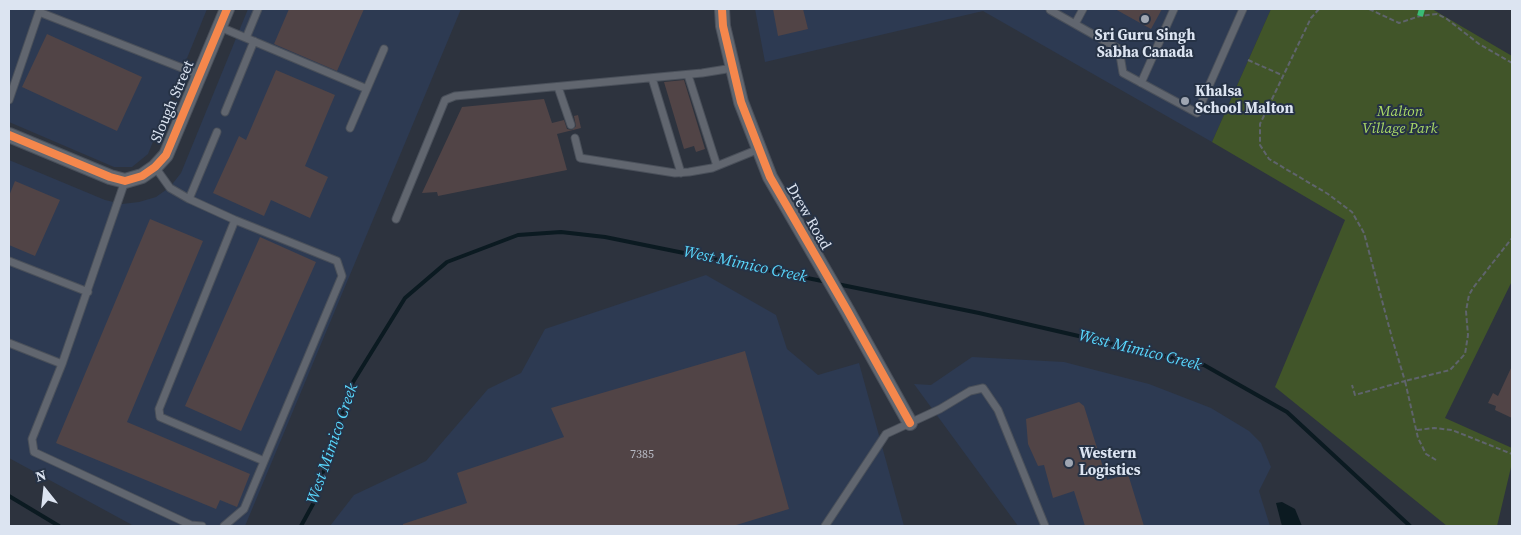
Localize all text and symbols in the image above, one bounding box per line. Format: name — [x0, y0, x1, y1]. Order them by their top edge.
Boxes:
marker: Sri Guru Singh Sabha Canada — [1139, 13, 1151, 25]
place label: Sri Guru Singh Sabha Canada — [1095, 27, 1195, 62]
street label: Slough Street — [148, 58, 198, 146]
place label: Khalsa School Malton — [1195, 83, 1294, 118]
marker: Khalsa School Malton — [1179, 95, 1191, 107]
park label: Malton Village Park — [1362, 103, 1438, 138]
street label: Drew Road — [782, 181, 834, 253]
water label: West Mimico Creek — [681, 243, 809, 287]
water label: West Mimico Creek — [1077, 326, 1203, 376]
water label: West Mimico Creek — [303, 381, 363, 507]
place label: Western Logistics — [1079, 445, 1141, 480]
house number: 7385 — [630, 448, 654, 462]
marker: Western Logistics — [1063, 457, 1075, 469]
north arrow — [20, 465, 70, 515]
text: N — [33, 465, 49, 487]

